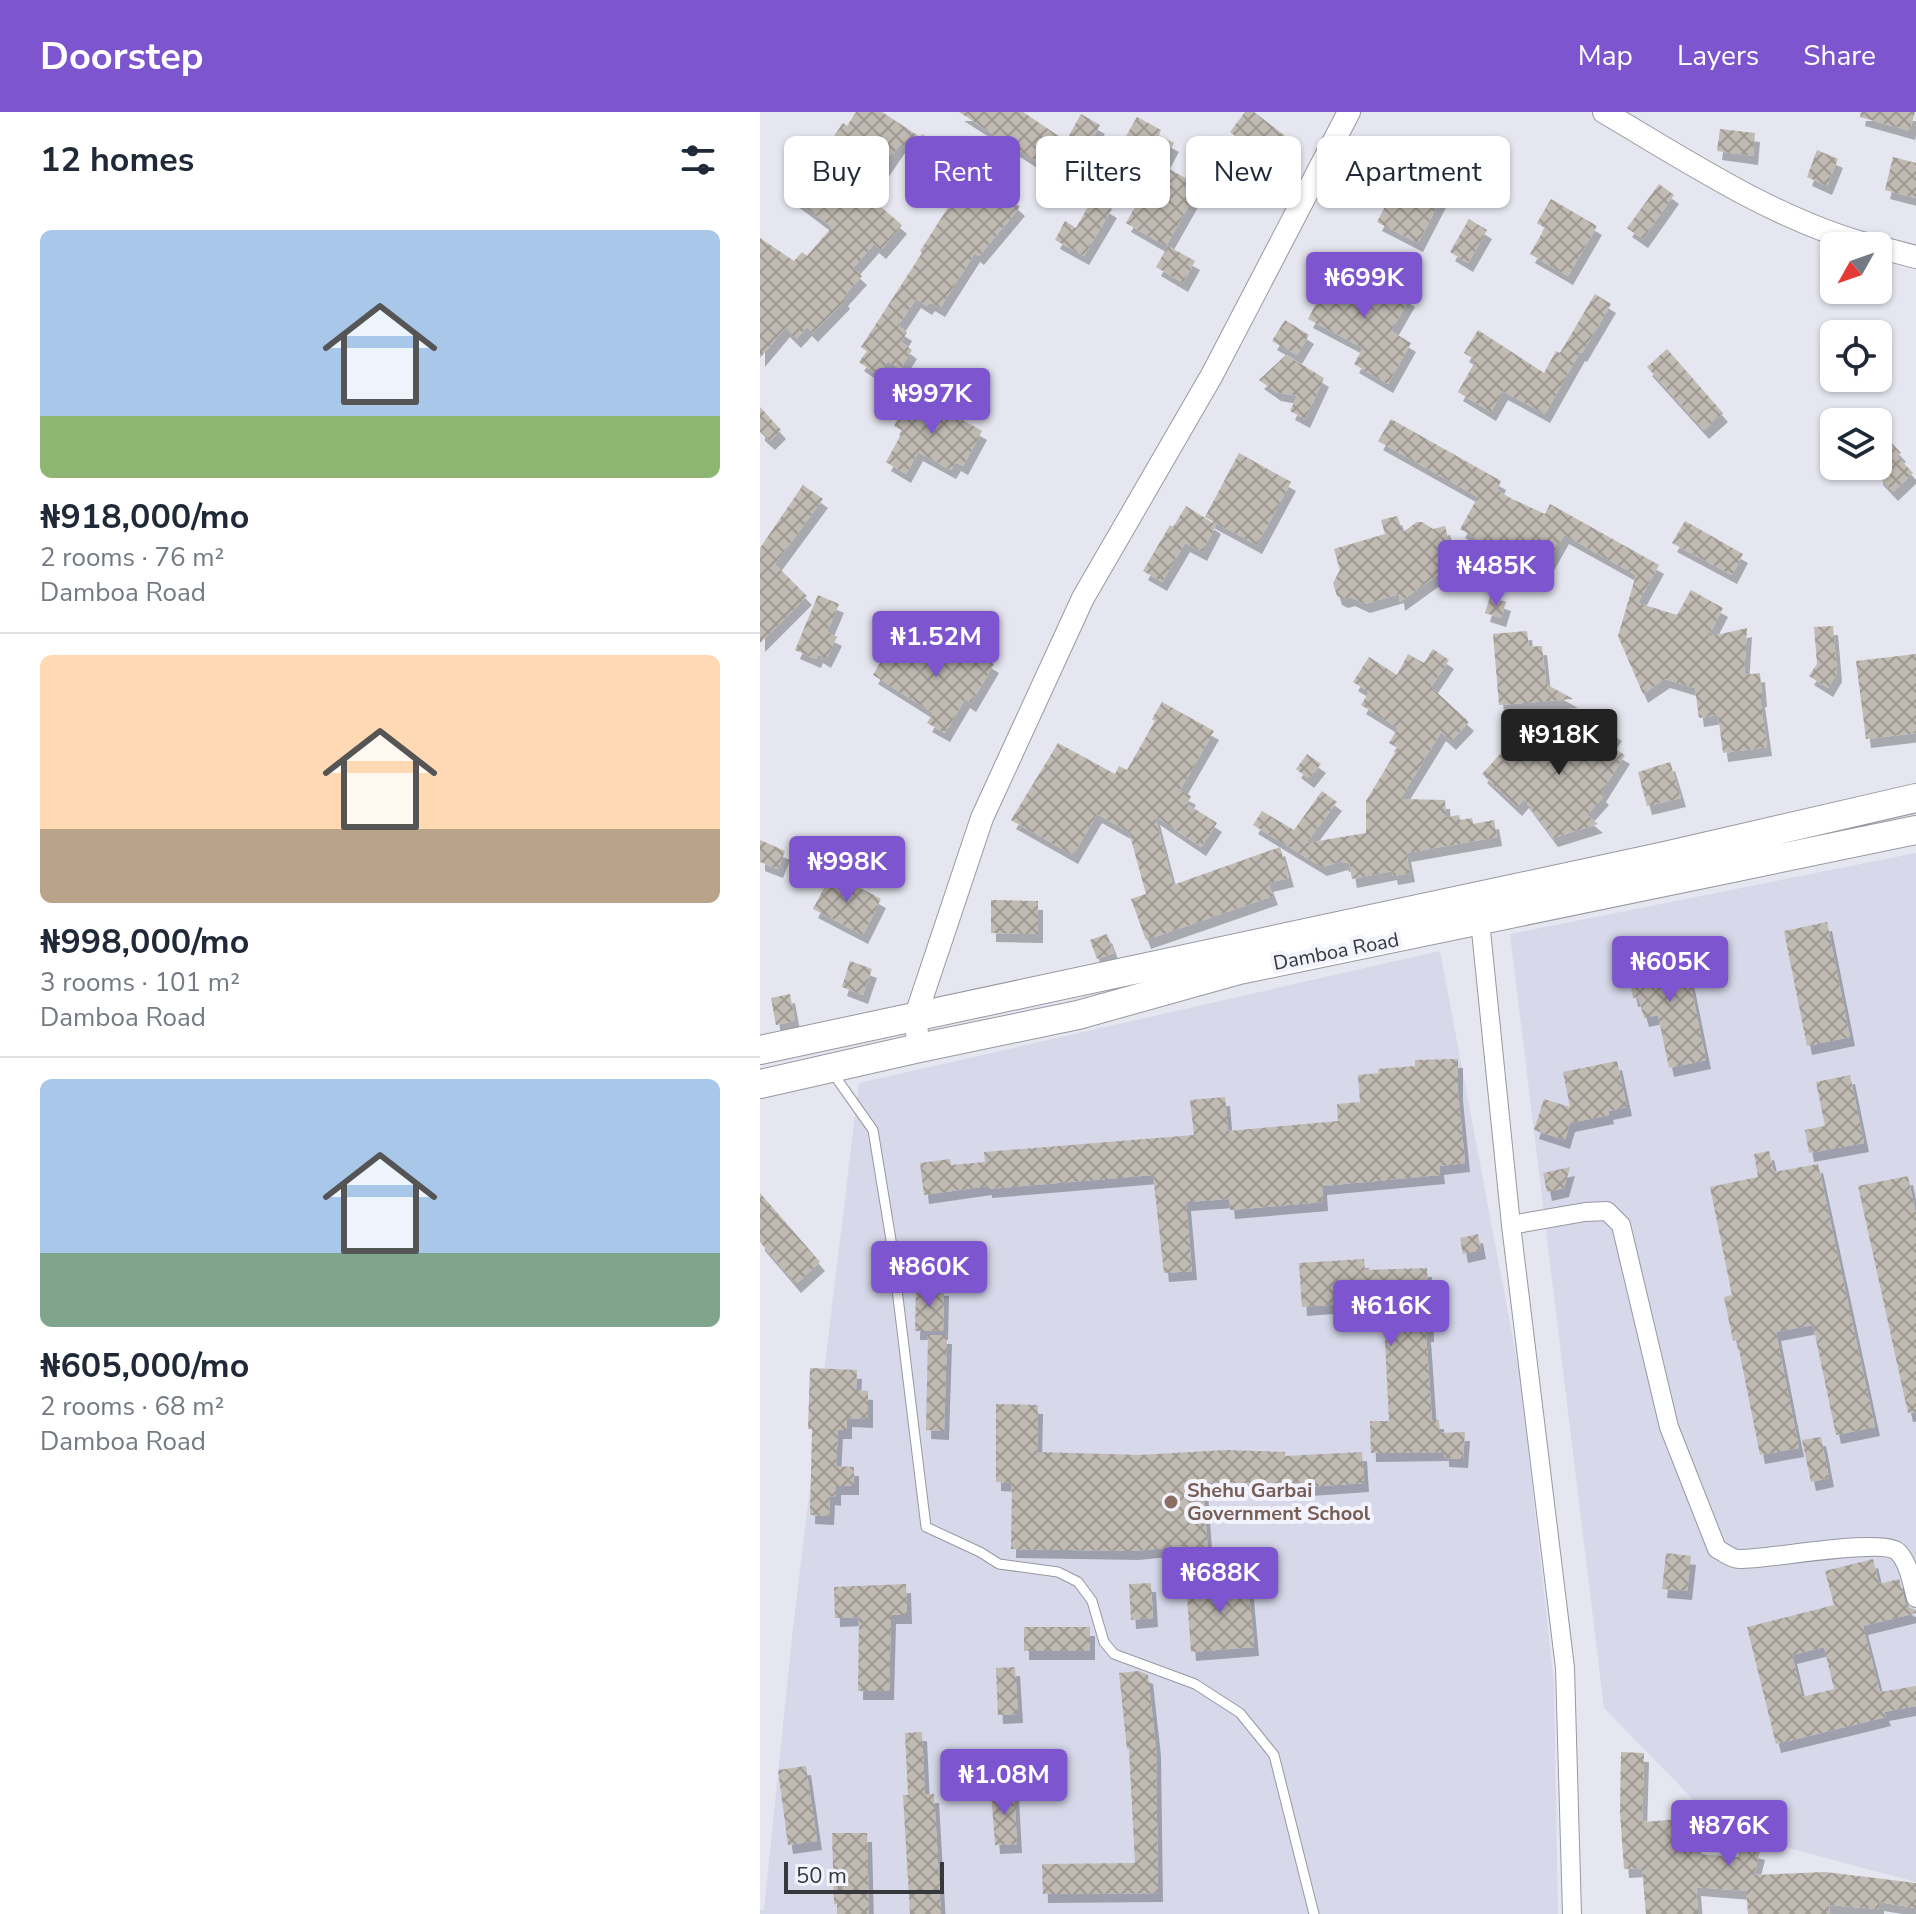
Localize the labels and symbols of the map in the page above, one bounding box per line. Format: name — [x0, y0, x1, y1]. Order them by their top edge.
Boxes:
north arrow — [1820, 232, 1892, 304]
pin: ₦699K — [1308, 252, 1420, 320]
pin: ₦997K — [876, 368, 988, 436]
pin: ₦485K — [1440, 540, 1552, 608]
pin: ₦1.52M — [871, 611, 1001, 679]
pin: ₦918K — [1503, 709, 1615, 777]
pin: ₦998K — [791, 836, 903, 904]
street label: Damboa Road — [1271, 926, 1401, 977]
pin: ₦605K — [1614, 936, 1726, 1004]
pin: ₦860K — [873, 1241, 985, 1309]
pin: ₦616K — [1335, 1280, 1447, 1348]
place label: Shehu Garbai Government School — [1187, 1477, 1371, 1527]
marker: Shehu Garbai Government School — [1162, 1493, 1180, 1511]
pin: ₦688K — [1164, 1547, 1276, 1615]
pin: ₦1.08M — [939, 1749, 1069, 1817]
pin: ₦876K — [1673, 1800, 1785, 1868]
scale bar — [784, 1858, 944, 1894]

